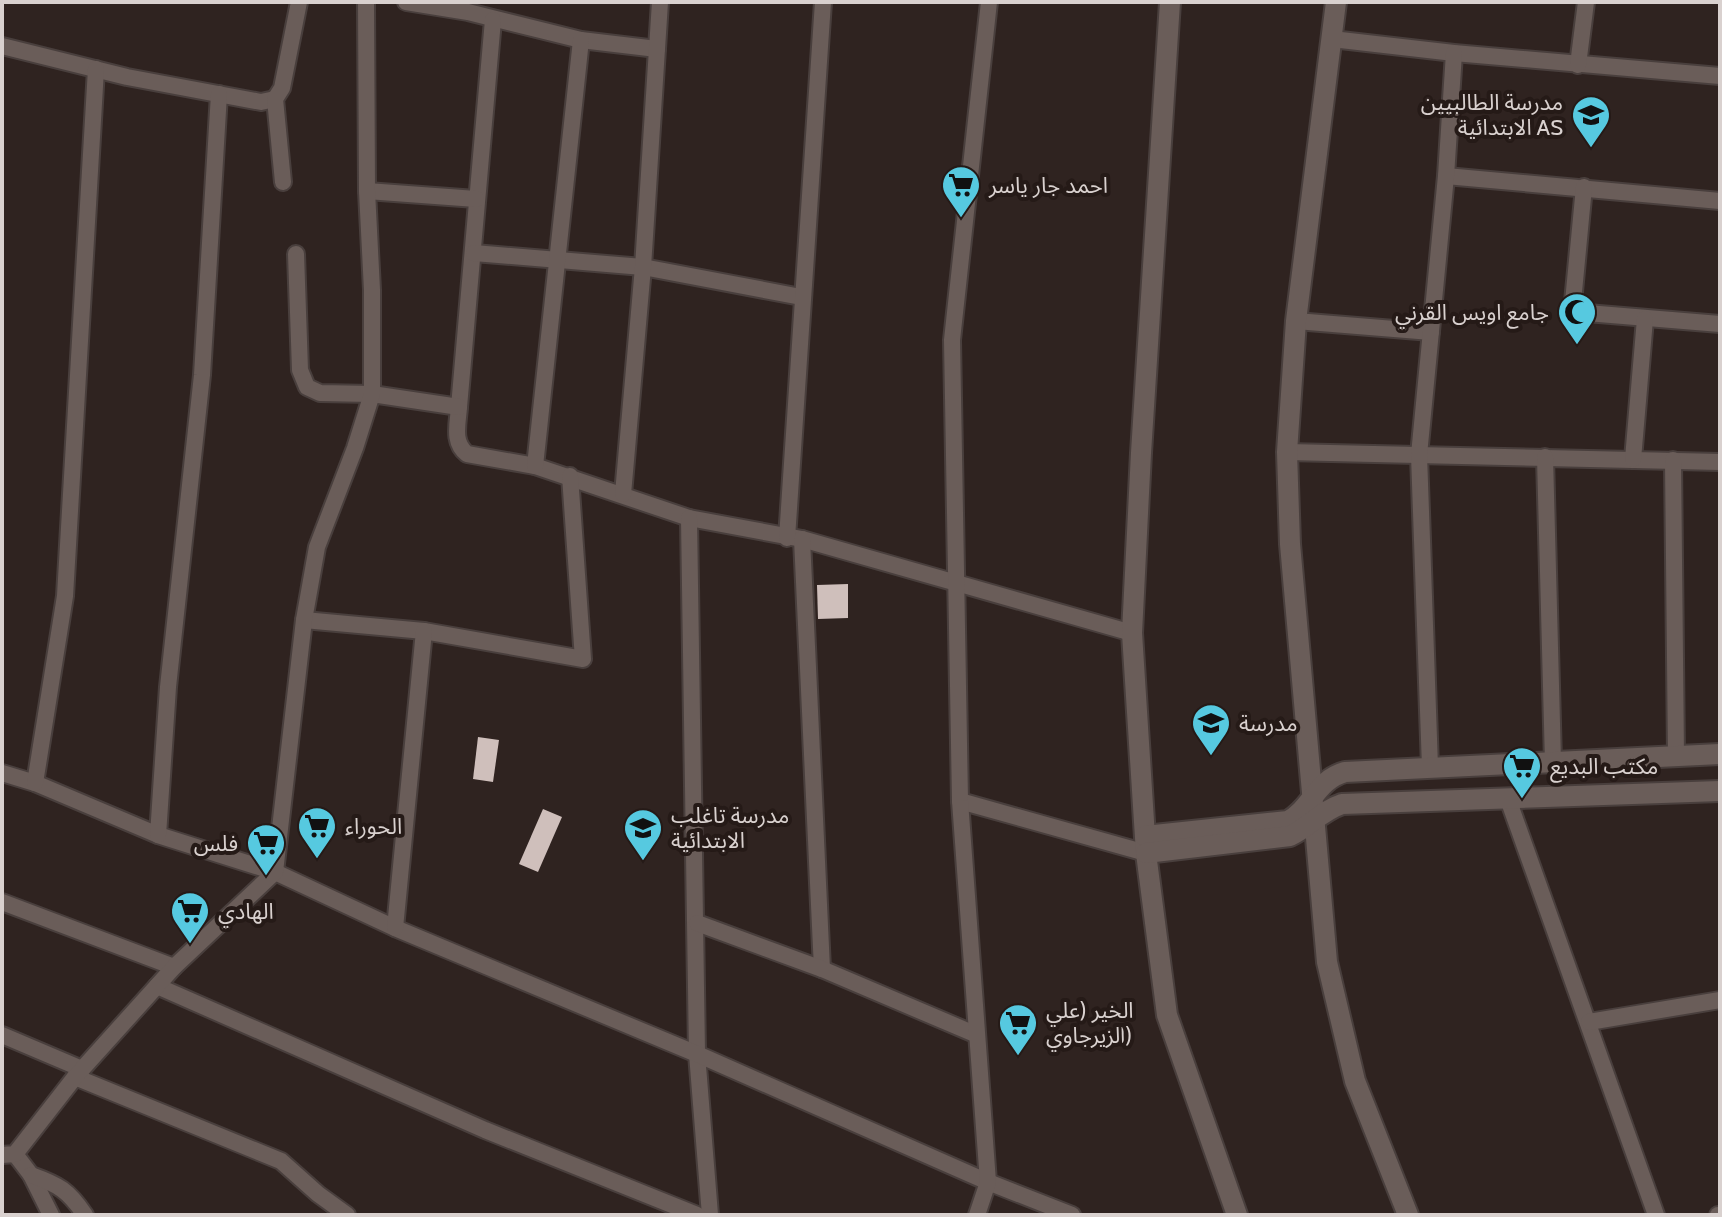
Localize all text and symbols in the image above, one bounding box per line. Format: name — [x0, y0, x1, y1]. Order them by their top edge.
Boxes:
place label: مدرسة الطالبيين الابتدائية AS — [1421, 89, 1563, 141]
school or university icon: مدرسة الطالبيين الابتدائية AS — [1570, 94, 1612, 149]
supermarket icon: احمد جار ياسر — [940, 164, 982, 219]
place label: احمد جار ياسر — [988, 172, 1108, 199]
mosque icon: جامع اويس القرني — [1556, 291, 1598, 346]
place label: جامع اويس القرني — [1395, 299, 1549, 329]
school or university icon: مدرسة — [1190, 702, 1232, 757]
place label: مدرسة — [1239, 710, 1298, 737]
supermarket icon: مكتب البديع — [1501, 745, 1543, 800]
place label: مكتب البديع — [1550, 753, 1658, 783]
place label: مدرسة تاغلب الابتدائية — [671, 802, 789, 854]
supermarket icon: الحوراء — [296, 805, 338, 860]
school or university icon: مدرسة تاغلب الابتدائية — [622, 807, 664, 862]
place label: الحوراء — [345, 813, 402, 840]
supermarket icon: فلس — [245, 822, 287, 877]
place label: فلس — [194, 830, 238, 857]
supermarket icon: الهادي — [169, 890, 211, 945]
place label: الهادي — [218, 898, 274, 928]
place label: الخير (علي الزيرجاوي) — [1046, 997, 1134, 1052]
supermarket icon: الخير (علي الزيرجاوي) — [997, 1002, 1039, 1057]

